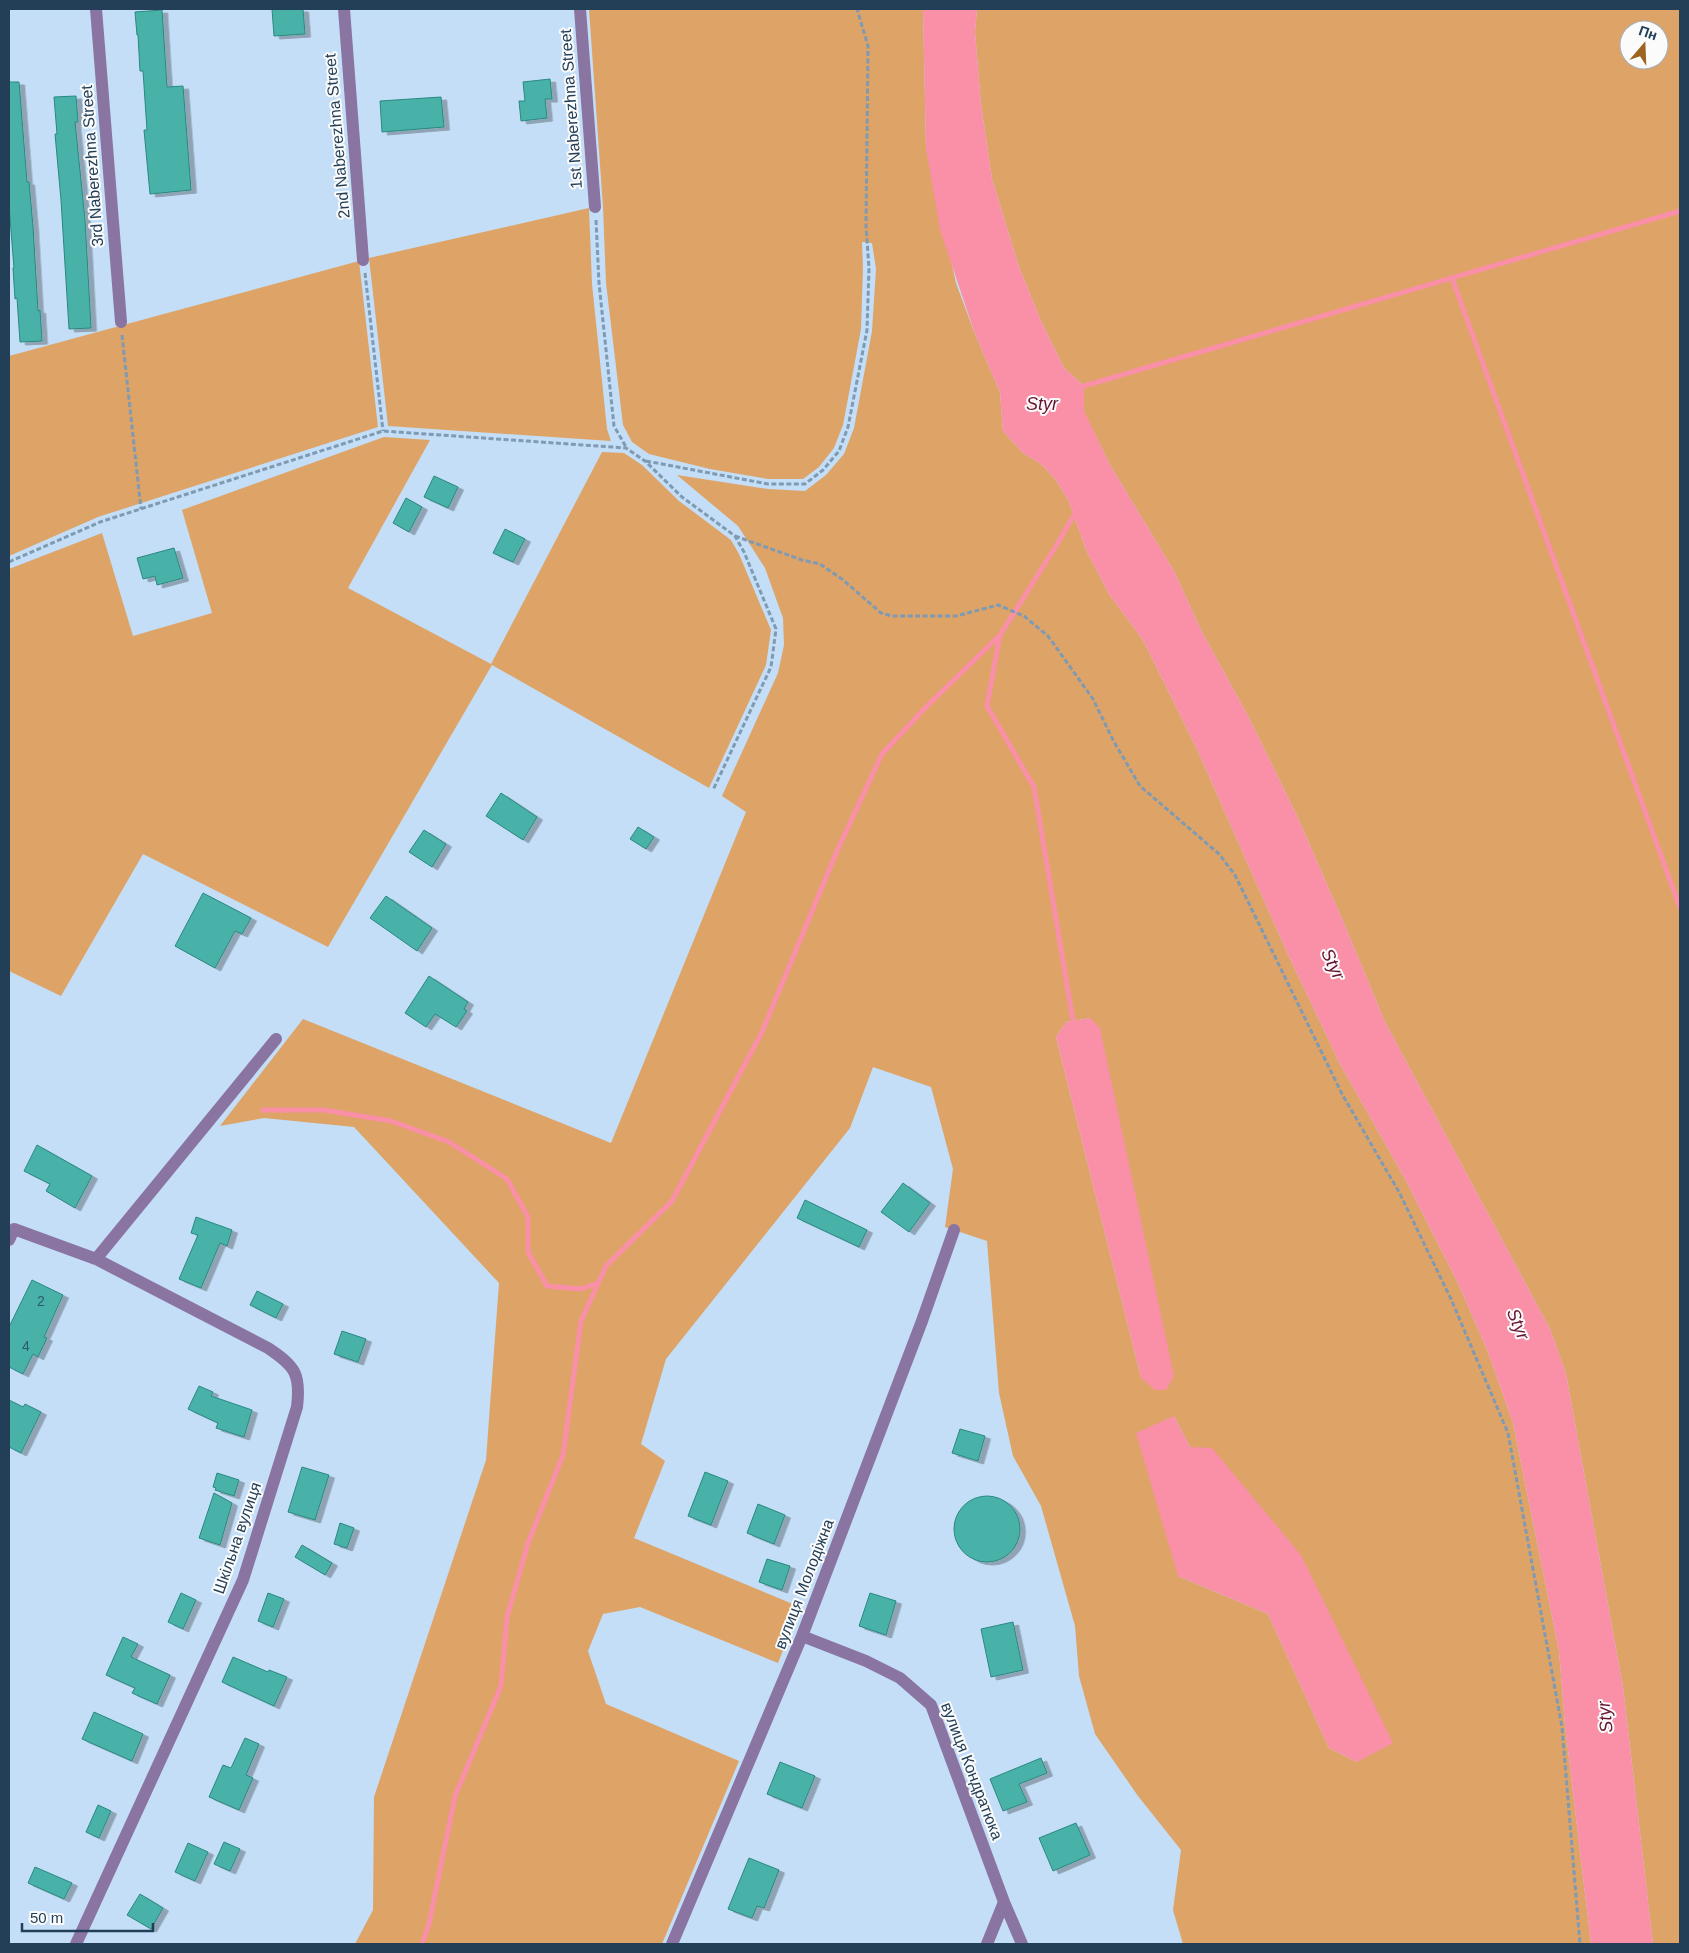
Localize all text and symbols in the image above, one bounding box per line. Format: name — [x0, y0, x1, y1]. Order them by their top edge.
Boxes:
north arrow — [1619, 20, 1669, 70]
text: Пн — [1637, 22, 1660, 43]
street label: 1st Naberezhna Street — [557, 28, 585, 189]
street label: 2nd Naberezhna Street — [321, 52, 353, 219]
street label: 3rd Naberezhna Street — [78, 84, 106, 247]
water label: Styr — [1026, 394, 1059, 414]
water label: Styr — [1317, 945, 1349, 984]
house number: 2 — [37, 1293, 45, 1309]
water label: Styr — [1503, 1305, 1534, 1344]
house number: 4 — [22, 1338, 30, 1354]
street label: Шкільна вулиця — [210, 1480, 264, 1596]
street label: вулиця Молодіжна — [771, 1517, 837, 1651]
water label: Styr — [1593, 1699, 1617, 1734]
street label: вулиця Кондратюка — [938, 1700, 1006, 1842]
scale bar — [22, 1900, 154, 1932]
text: 50 m — [30, 1909, 63, 1926]

